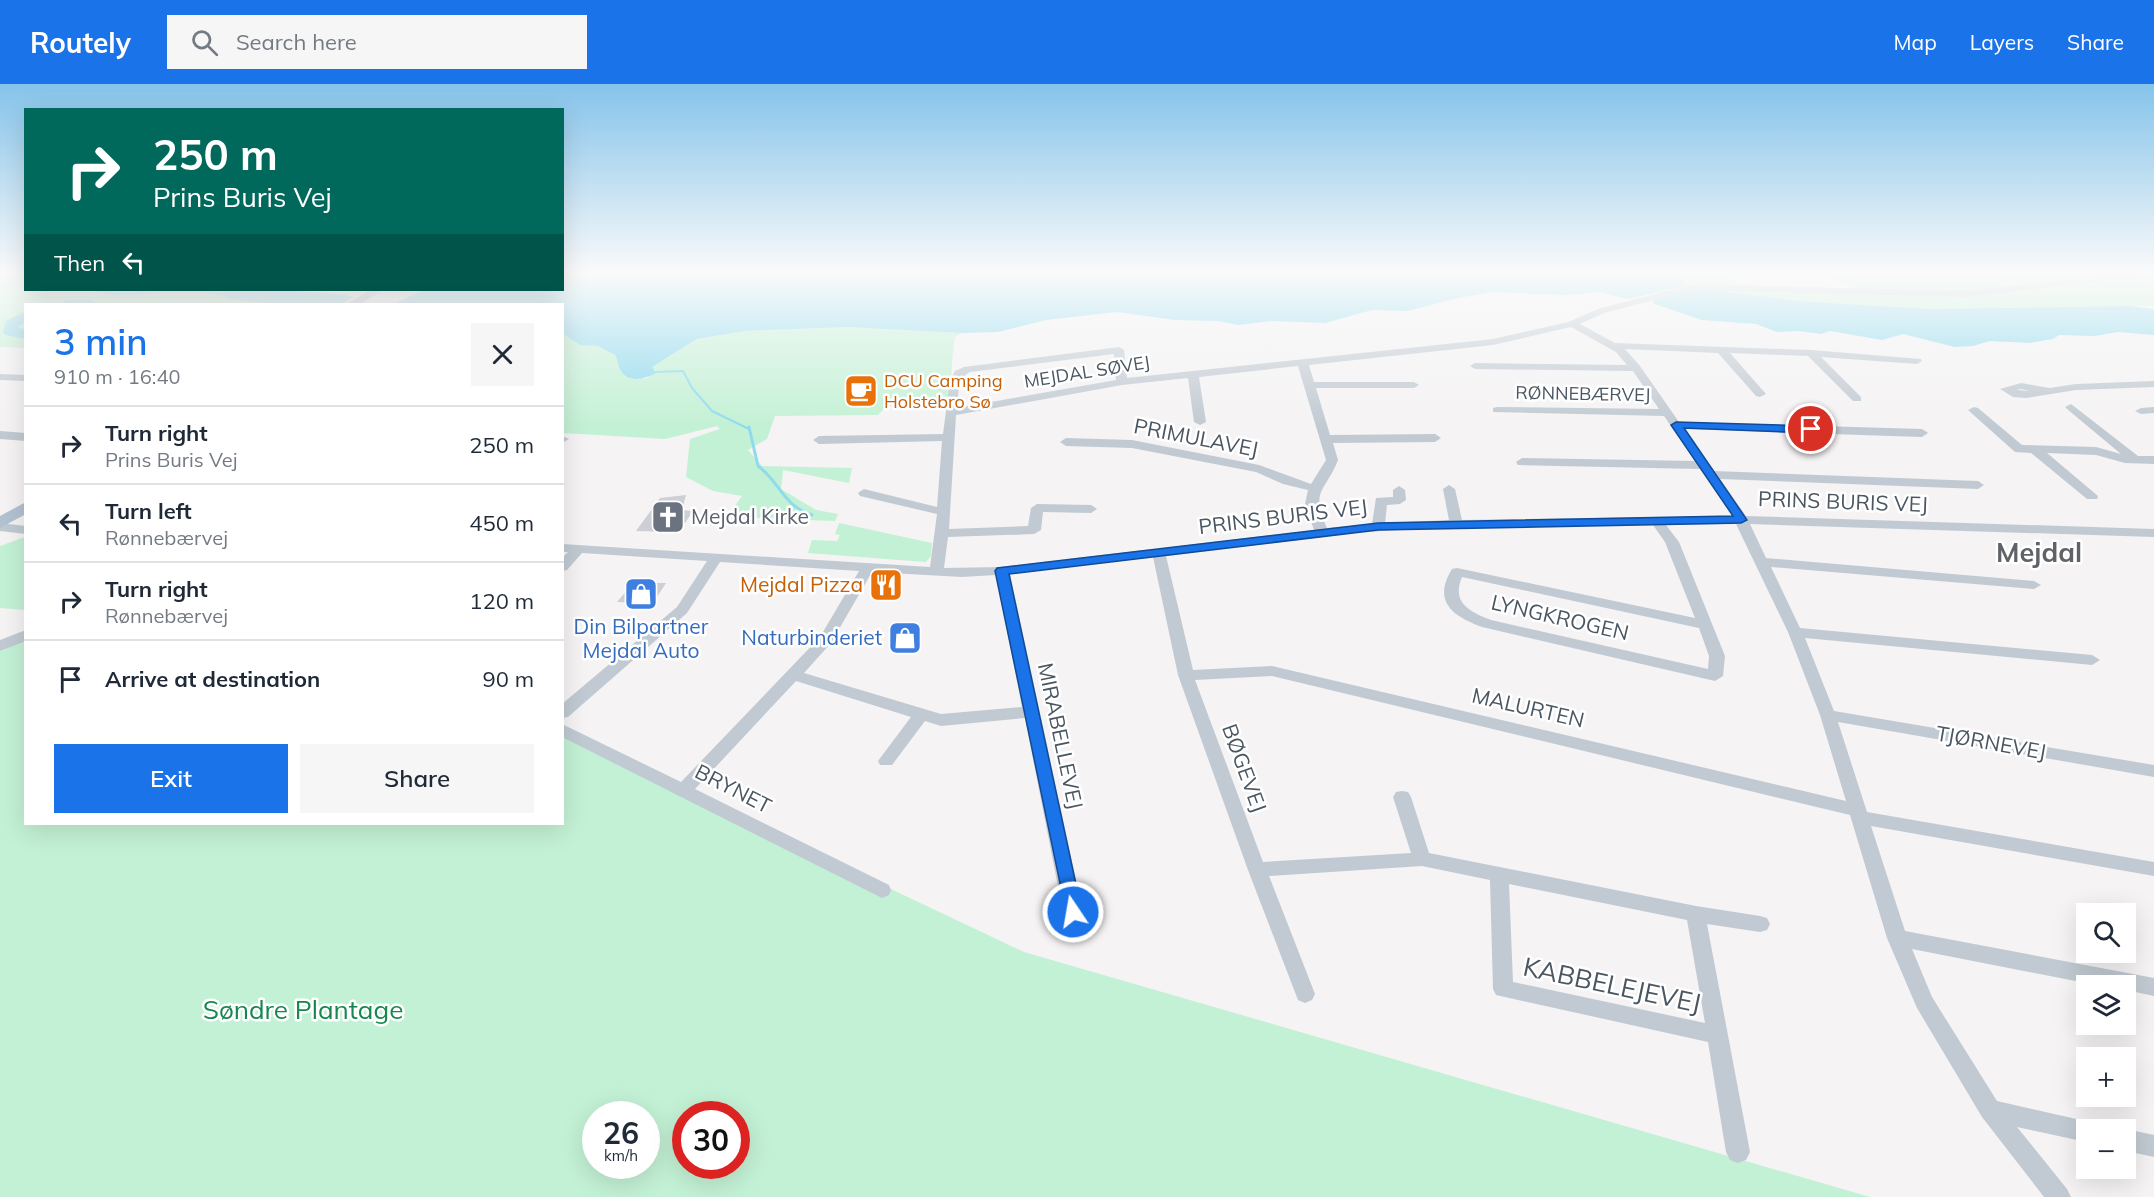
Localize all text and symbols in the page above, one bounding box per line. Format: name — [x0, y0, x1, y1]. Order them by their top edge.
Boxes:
search box — [167, 15, 587, 69]
text: Routely — [30, 25, 131, 60]
icon: search — [188, 26, 221, 59]
text: Search here — [236, 28, 357, 56]
text: Map — [1894, 29, 1937, 55]
text: Layers — [1970, 29, 2034, 55]
text: Share — [2067, 29, 2124, 55]
text: 250 m — [153, 128, 278, 181]
icon: right — [54, 132, 132, 210]
text: Prins Buris Vej — [153, 180, 332, 214]
icon: left — [117, 246, 150, 279]
text: Then — [54, 249, 105, 277]
text: 3 min — [54, 319, 148, 364]
button: close — [471, 323, 534, 386]
street label: MEJDAL SØVEJ — [1022, 350, 1151, 393]
text: 910 m · 16:40 — [54, 364, 180, 389]
place label: DCU Camping Holstebro Sø — [884, 369, 1003, 413]
cafe icon: DCU Camping Holstebro Sø — [843, 373, 879, 409]
street label: RØNNEBÆRVEJ — [1515, 381, 1651, 406]
pin — [1785, 403, 1836, 454]
street label: PRIMULAVEJ — [1132, 412, 1261, 462]
icon: arrive — [1794, 412, 1827, 445]
text: Turn right — [105, 419, 208, 447]
icon: right — [54, 429, 87, 462]
text: 250 m — [469, 431, 534, 459]
text: Prins Buris Vej — [105, 447, 237, 472]
street label: PRINS BURIS VEJ — [1758, 485, 1928, 517]
street label: PRINS BURIS VEJ — [1197, 493, 1369, 539]
text: Turn left — [105, 497, 192, 525]
church icon: Mejdal Kirke — [650, 499, 686, 535]
place label: Mejdal Kirke — [691, 503, 809, 529]
icon: left — [54, 507, 87, 540]
text: 450 m — [469, 509, 534, 537]
text: Rønnebærvej — [105, 525, 228, 550]
district label: Mejdal — [1996, 535, 2082, 569]
restaurant icon: Mejdal Pizza — [868, 567, 904, 603]
place label: Mejdal Pizza — [740, 571, 863, 597]
text: Turn right — [105, 575, 208, 603]
shop icon: Din Bilpartner Mejdal Auto — [623, 576, 659, 612]
icon: right — [54, 585, 87, 618]
text: 120 m — [469, 587, 534, 615]
street label: LYNGKROGEN — [1489, 589, 1632, 645]
text: Rønnebærvej — [105, 603, 228, 628]
place label: Din Bilpartner Mejdal Auto — [574, 613, 709, 663]
shop icon: Naturbinderiet — [887, 620, 923, 656]
place label: Naturbinderiet — [741, 624, 882, 650]
street label: MIRABELLEVEJ — [1033, 660, 1089, 811]
icon: arrive — [54, 663, 87, 696]
text: Arrive at destination — [105, 665, 320, 693]
text: 90 m — [483, 665, 534, 693]
street label: MALURTEN — [1470, 681, 1587, 733]
street label: BØGEVEJ — [1217, 720, 1273, 815]
street label: TJØRNEVEJ — [1934, 720, 2048, 764]
button: Exit — [54, 744, 288, 813]
button: Share — [300, 744, 534, 813]
street label: BRYNET — [691, 758, 776, 818]
position arrow — [1041, 880, 1105, 944]
map controls — [2076, 903, 2136, 1179]
button: search — [2076, 903, 2136, 963]
street label: KABBELEJEVEJ — [1520, 950, 1704, 1019]
button: layers — [2076, 975, 2136, 1035]
park label: Søndre Plantage — [203, 993, 403, 1026]
button: + — [2076, 1047, 2136, 1107]
speed limit sign: 30 — [672, 1101, 750, 1179]
text: 26 — [603, 1114, 639, 1152]
button: − — [2076, 1119, 2136, 1179]
text: km/h — [604, 1146, 638, 1165]

